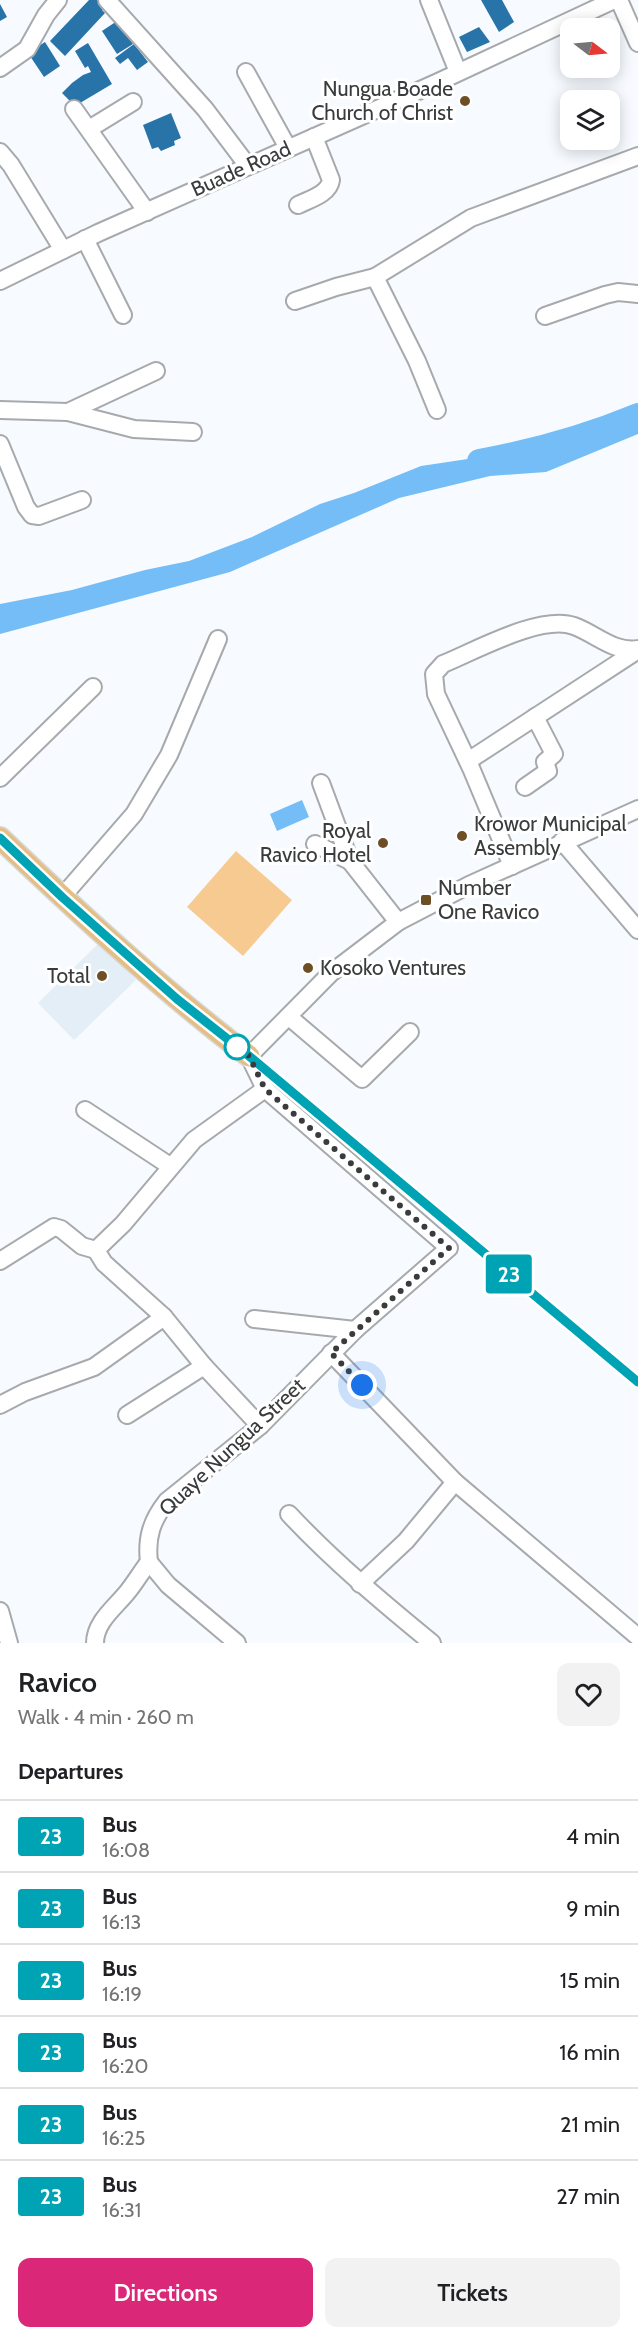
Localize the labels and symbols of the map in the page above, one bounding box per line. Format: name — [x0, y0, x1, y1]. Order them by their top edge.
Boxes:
north arrow — [560, 18, 620, 78]
place label: Nungua Boade Church of Christ — [311, 76, 453, 125]
marker: Nungua Boade Church of Christ — [458, 94, 472, 108]
street label: Buade Road — [187, 136, 294, 202]
place label: Krowor Municipal Assembly — [474, 811, 626, 860]
place label: Royal Ravico Hotel — [260, 818, 371, 867]
marker: Krowor Municipal Assembly — [455, 829, 469, 843]
marker: Royal Ravico Hotel — [376, 836, 390, 850]
place label: Number One Ravico — [438, 875, 539, 924]
marker: Number One Ravico — [419, 893, 433, 907]
place label: Kosoko Ventures — [320, 955, 466, 980]
marker: Kosoko Ventures — [301, 961, 315, 975]
place label: Total — [47, 963, 90, 988]
marker: Total — [95, 969, 109, 983]
unlabelled marker — [224, 1034, 250, 1060]
line badge: 23 — [482, 1254, 536, 1294]
your location — [347, 1370, 377, 1400]
street label: Quaye Nungua Street — [154, 1373, 310, 1521]

